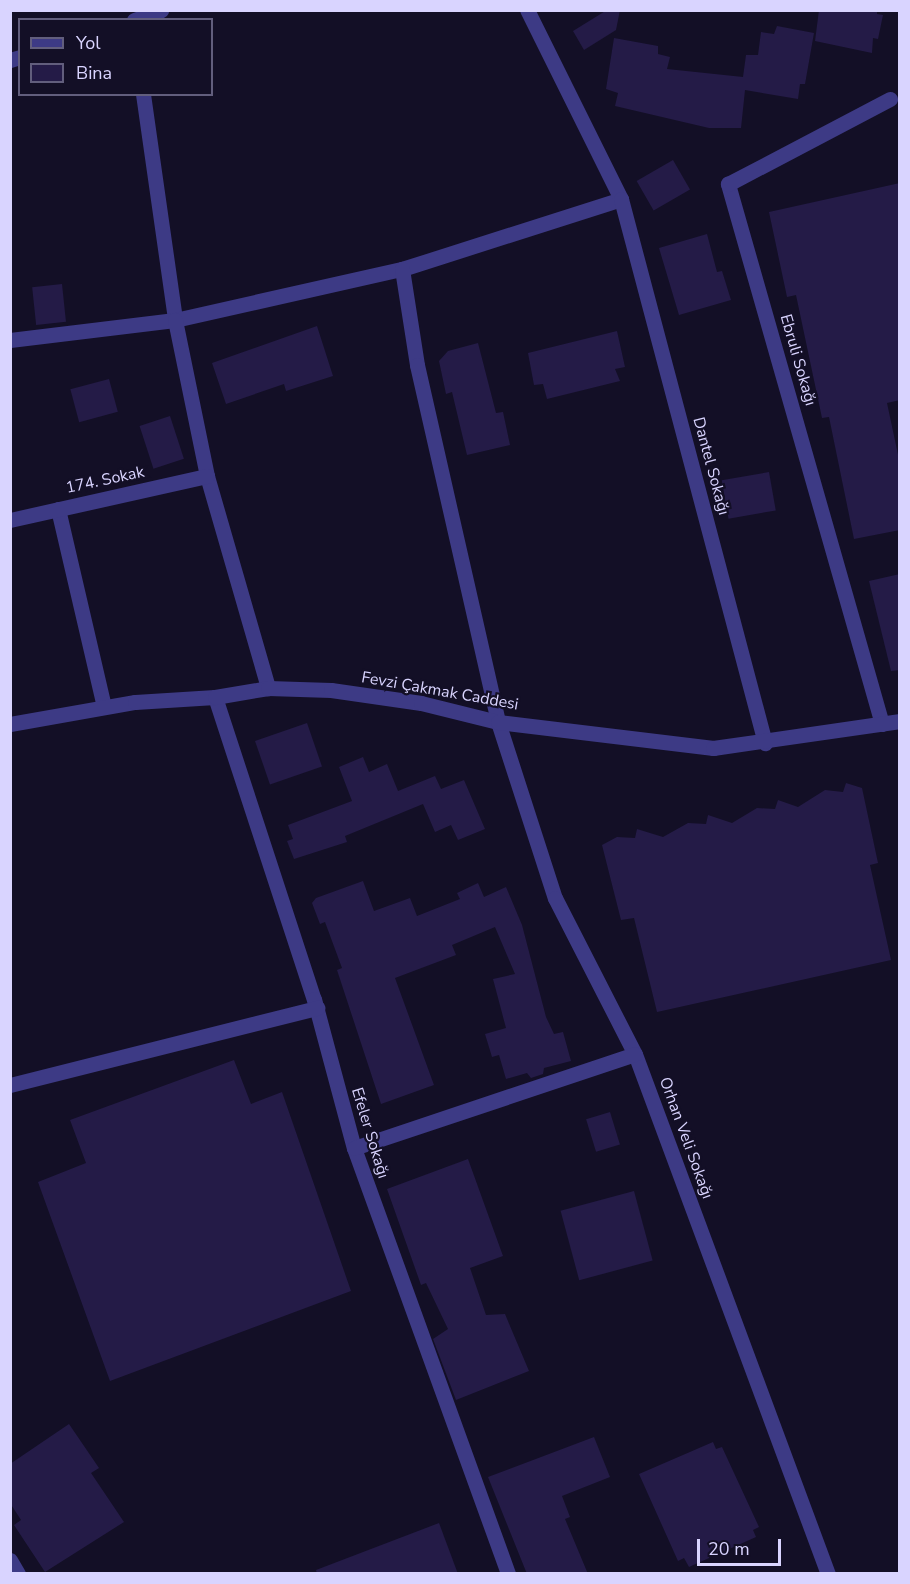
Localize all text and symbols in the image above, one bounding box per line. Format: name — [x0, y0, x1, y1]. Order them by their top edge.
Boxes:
legend — [18, 18, 213, 96]
text: Yol — [76, 31, 101, 55]
text: Bina — [76, 61, 112, 85]
street label: Ebruli Sokağı — [776, 312, 820, 408]
street label: Dantel Sokağı — [689, 415, 733, 517]
street label: 174. Sokak — [64, 462, 146, 498]
street label: Fevzi Çakmak Caddesi — [360, 668, 520, 714]
street label: Orhan Veli Sokağı — [655, 1075, 717, 1201]
street label: Efeler Sokağı — [347, 1085, 393, 1181]
scale bar — [700, 1527, 784, 1565]
text: 20 m — [708, 1537, 750, 1561]

